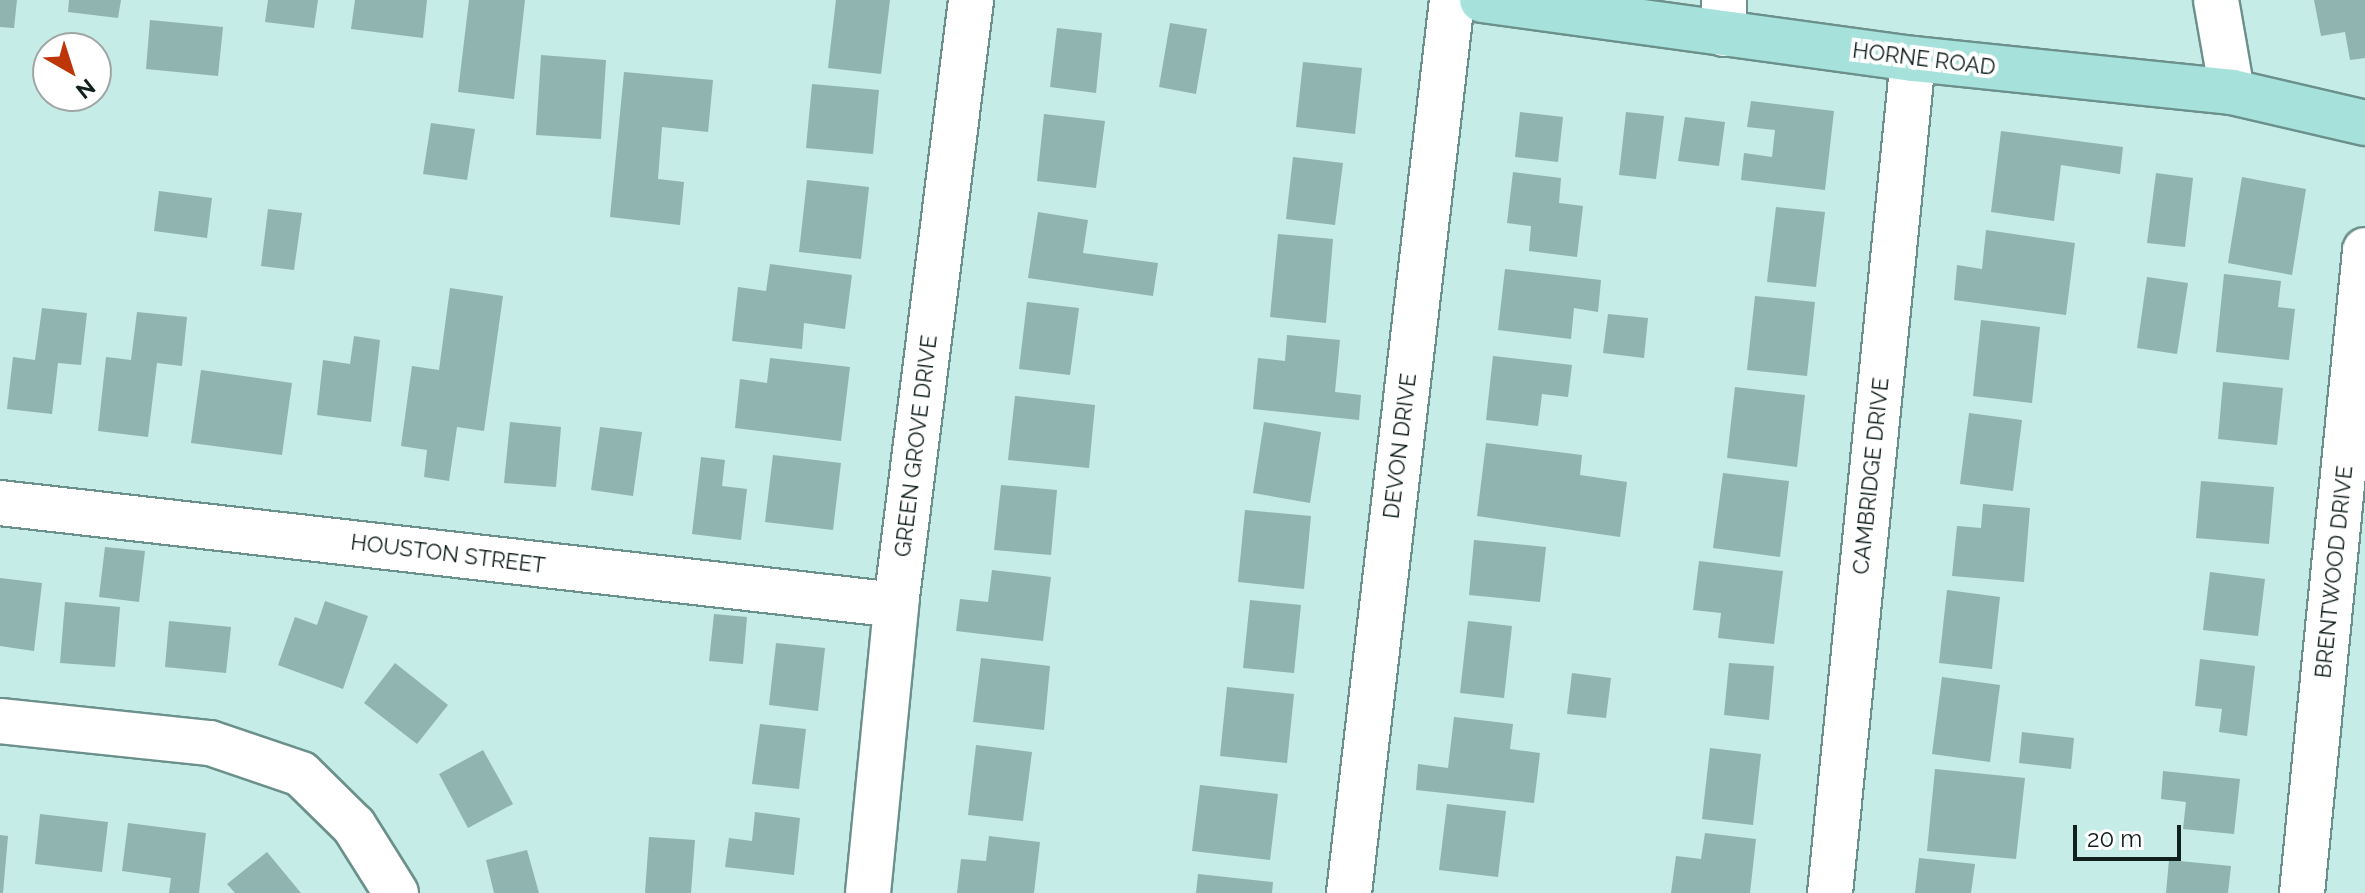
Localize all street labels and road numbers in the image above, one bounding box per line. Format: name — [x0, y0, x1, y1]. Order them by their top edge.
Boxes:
street label: HORNE ROAD — [1851, 37, 1997, 81]
street label: GREEN GROVE DRIVE — [889, 334, 943, 558]
street label: DEVON DRIVE — [1378, 372, 1422, 520]
street label: CAMBRIDGE DRIVE — [1848, 376, 1894, 576]
street label: BRENTWOOD DRIVE — [2310, 464, 2358, 680]
street label: HOUSTON STREET — [349, 529, 547, 579]

